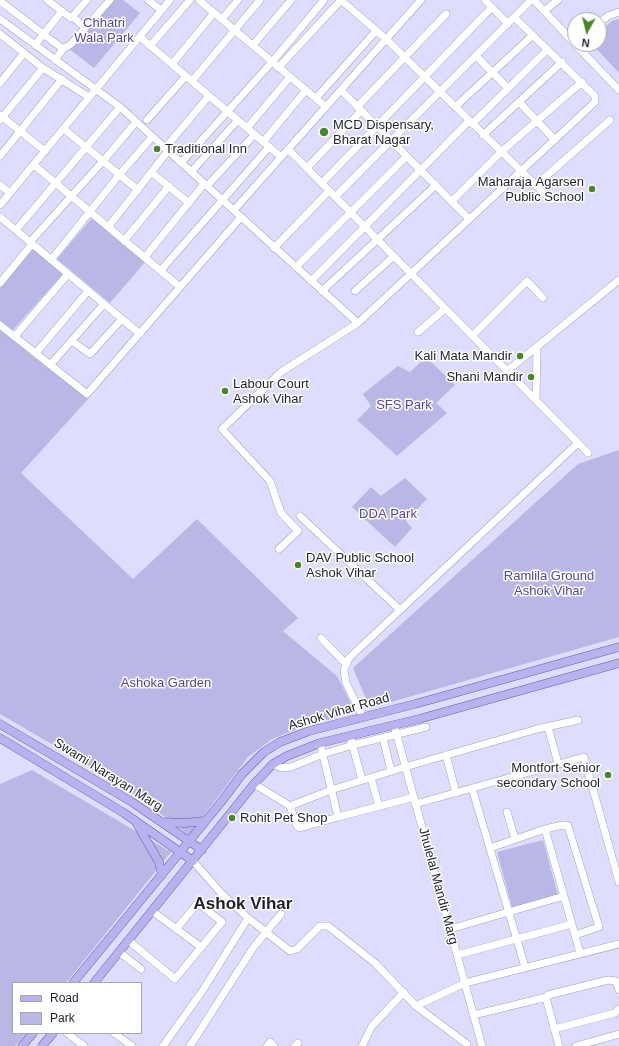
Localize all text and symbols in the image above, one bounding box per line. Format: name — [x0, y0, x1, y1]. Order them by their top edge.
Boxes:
north arrow — [567, 12, 607, 52]
park label: Chhatri Wala Park — [74, 15, 134, 46]
text: N — [581, 36, 590, 49]
place label: MCD Dispensary, Bharat Nagar — [333, 117, 434, 148]
marker: MCD Dispensary, Bharat Nagar — [318, 126, 330, 138]
place label: Traditional Inn — [165, 141, 247, 157]
marker: Traditional Inn — [152, 144, 162, 154]
place label: Maharaja Agarsen Public School — [478, 174, 584, 205]
marker: Maharaja Agarsen Public School — [587, 184, 597, 194]
place label: Kali Mata Mandir — [414, 348, 512, 364]
marker: Kali Mata Mandir — [515, 351, 525, 361]
place label: Shani Mandir — [446, 369, 523, 385]
marker: Shani Mandir — [526, 372, 536, 382]
place label: Labour Court Ashok Vihar — [233, 376, 309, 407]
marker: Labour Court Ashok Vihar — [220, 386, 230, 396]
park label: SFS Park — [376, 397, 432, 413]
park label: DDA Park — [359, 506, 417, 522]
place label: DAV Public School Ashok Vihar — [306, 550, 414, 581]
marker: DAV Public School Ashok Vihar — [293, 560, 303, 570]
park label: Ramlila Ground Ashok Vihar — [504, 568, 594, 599]
park label: Ashoka Garden — [121, 675, 211, 691]
street label: Ashok Vihar Road — [287, 690, 391, 734]
street label: Swami Narayan Marg — [51, 735, 165, 815]
place label: Montfort Senior secondary School — [497, 760, 600, 791]
marker: Montfort Senior secondary School — [603, 770, 613, 780]
place label: Rohit Pet Shop — [240, 810, 327, 826]
marker: Rohit Pet Shop — [227, 813, 237, 823]
street label: Jhulelal Mandir Marg — [415, 826, 461, 946]
district label: Ashok Vihar — [194, 894, 292, 914]
legend — [12, 982, 142, 1034]
text: Road — [50, 991, 79, 1005]
text: Park — [50, 1011, 75, 1025]

